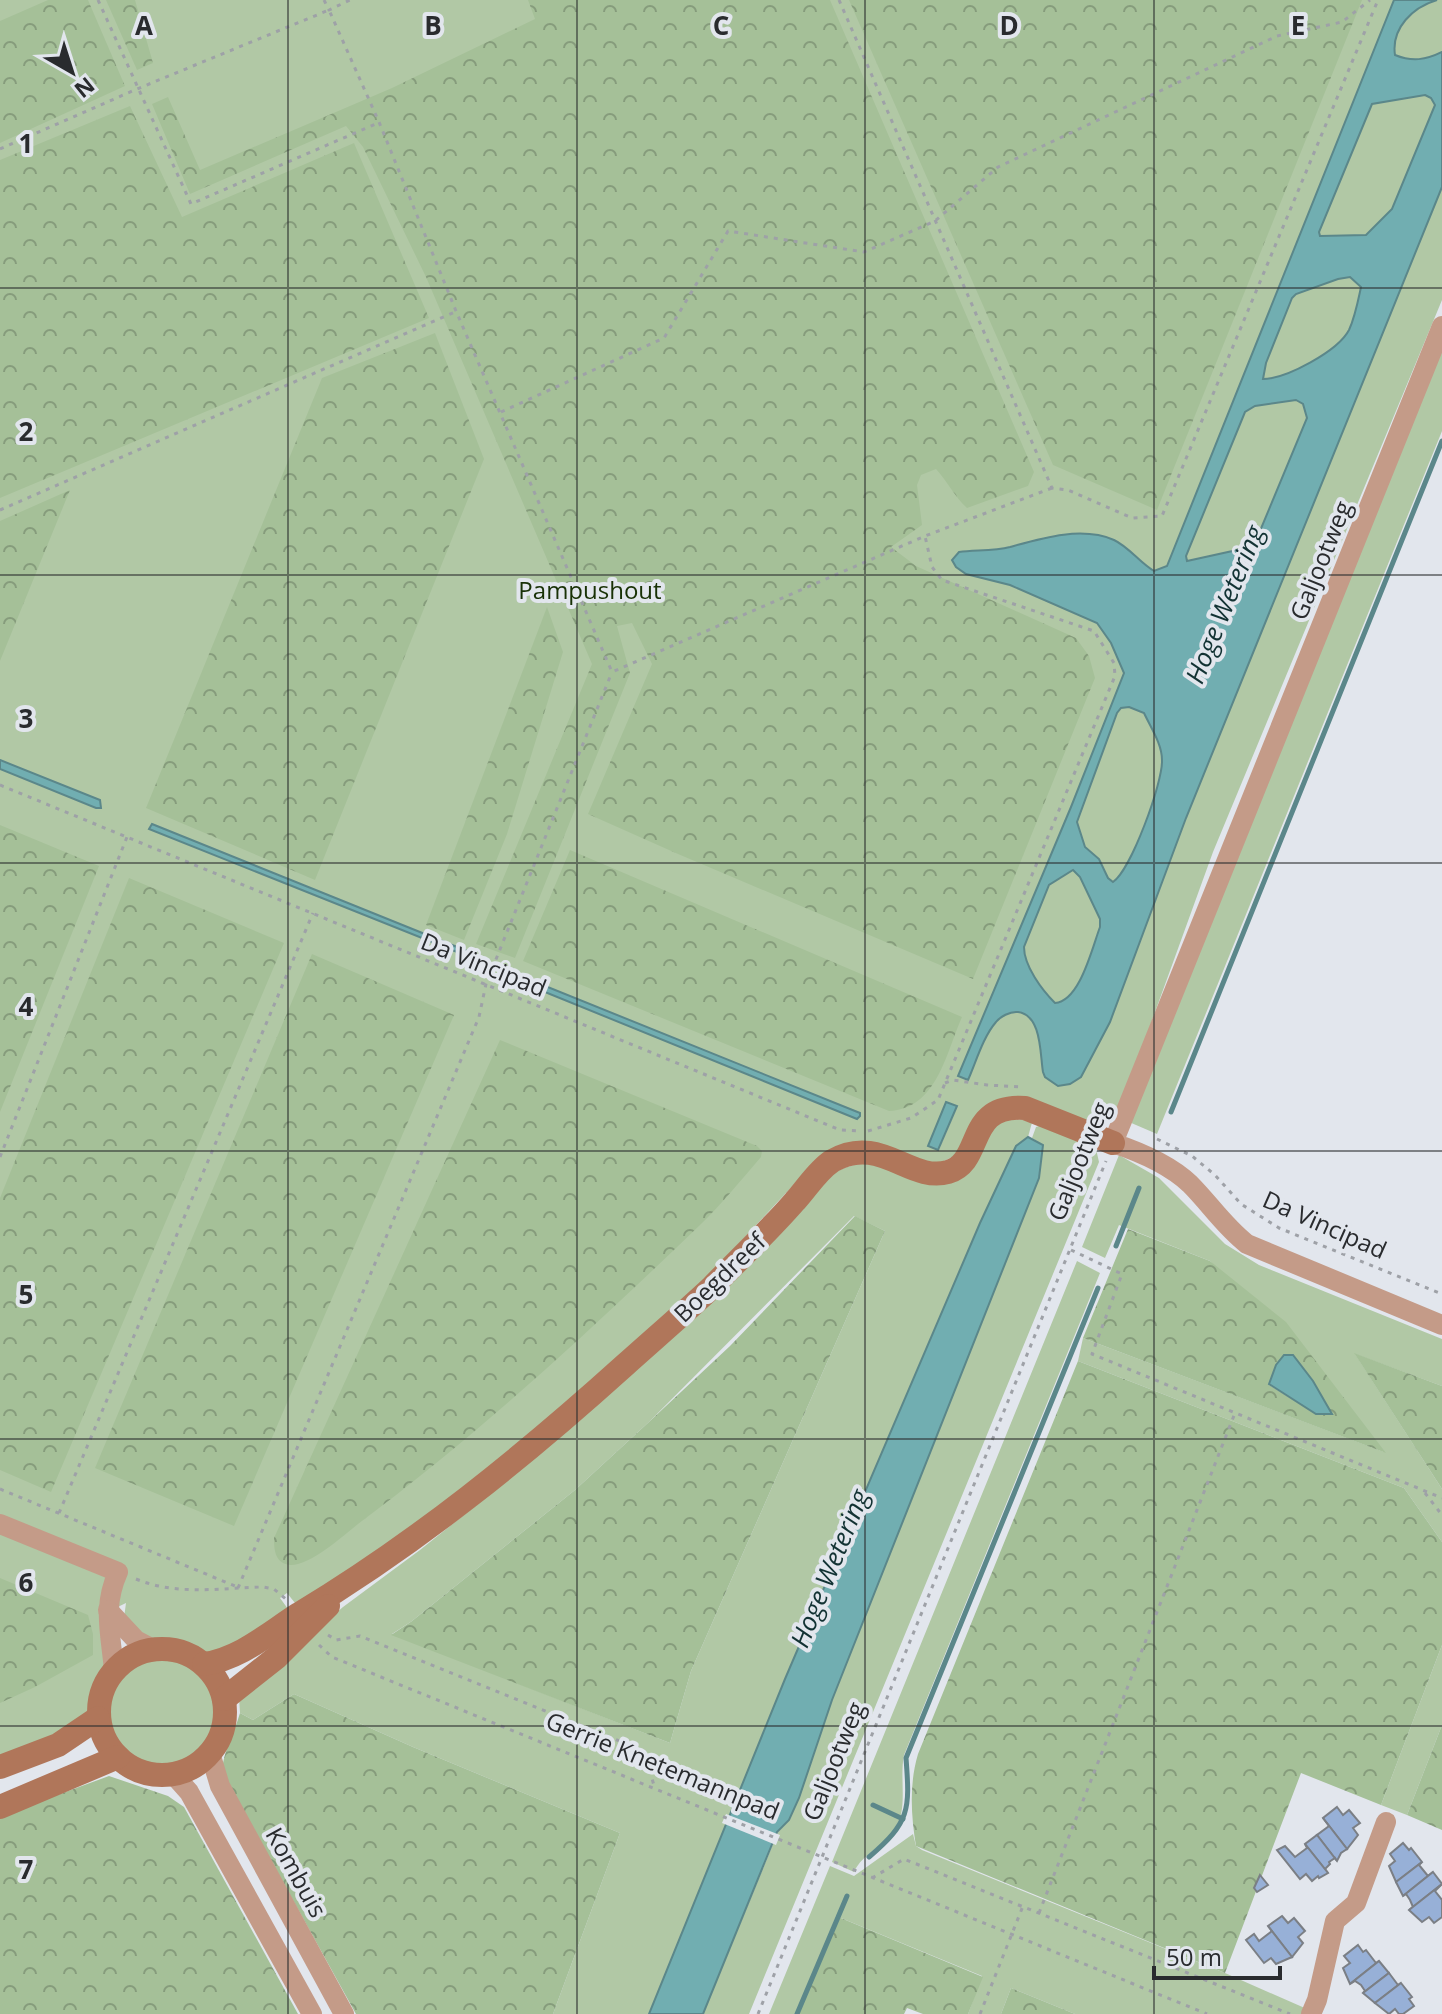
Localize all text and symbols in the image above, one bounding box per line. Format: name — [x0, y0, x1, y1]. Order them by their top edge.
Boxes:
text: A — [135, 7, 153, 43]
text: B — [424, 7, 442, 43]
text: C — [713, 7, 729, 43]
text: D — [999, 7, 1019, 43]
text: E — [1291, 7, 1305, 43]
north arrow — [32, 32, 112, 112]
text: N — [69, 71, 102, 106]
text: 1 — [19, 125, 33, 161]
text: 2 — [19, 413, 34, 449]
street label: Galjootweg — [1281, 496, 1359, 624]
water label: Hoge Wetering — [1176, 518, 1273, 688]
park label: Pampushout — [518, 573, 662, 606]
text: 3 — [19, 700, 33, 736]
street label: Da Vincipad — [416, 924, 552, 1004]
text: 4 — [19, 988, 34, 1024]
street label: Galjootweg — [1039, 1097, 1117, 1225]
street label: Da Vincipad — [1258, 1182, 1392, 1266]
street label: Boegdreef — [666, 1224, 774, 1329]
text: 5 — [19, 1276, 33, 1312]
water label: Hoge Wetering — [781, 1482, 878, 1652]
text: 6 — [19, 1564, 34, 1600]
street label: Galjootweg — [794, 1697, 872, 1825]
street label: Gerrie Knetemannpad — [541, 1703, 785, 1827]
street label: Kombuis — [259, 1821, 335, 1923]
text: 7 — [19, 1851, 34, 1887]
scale bar — [1154, 1930, 1280, 1980]
text: 50 m — [1166, 1940, 1222, 1973]

